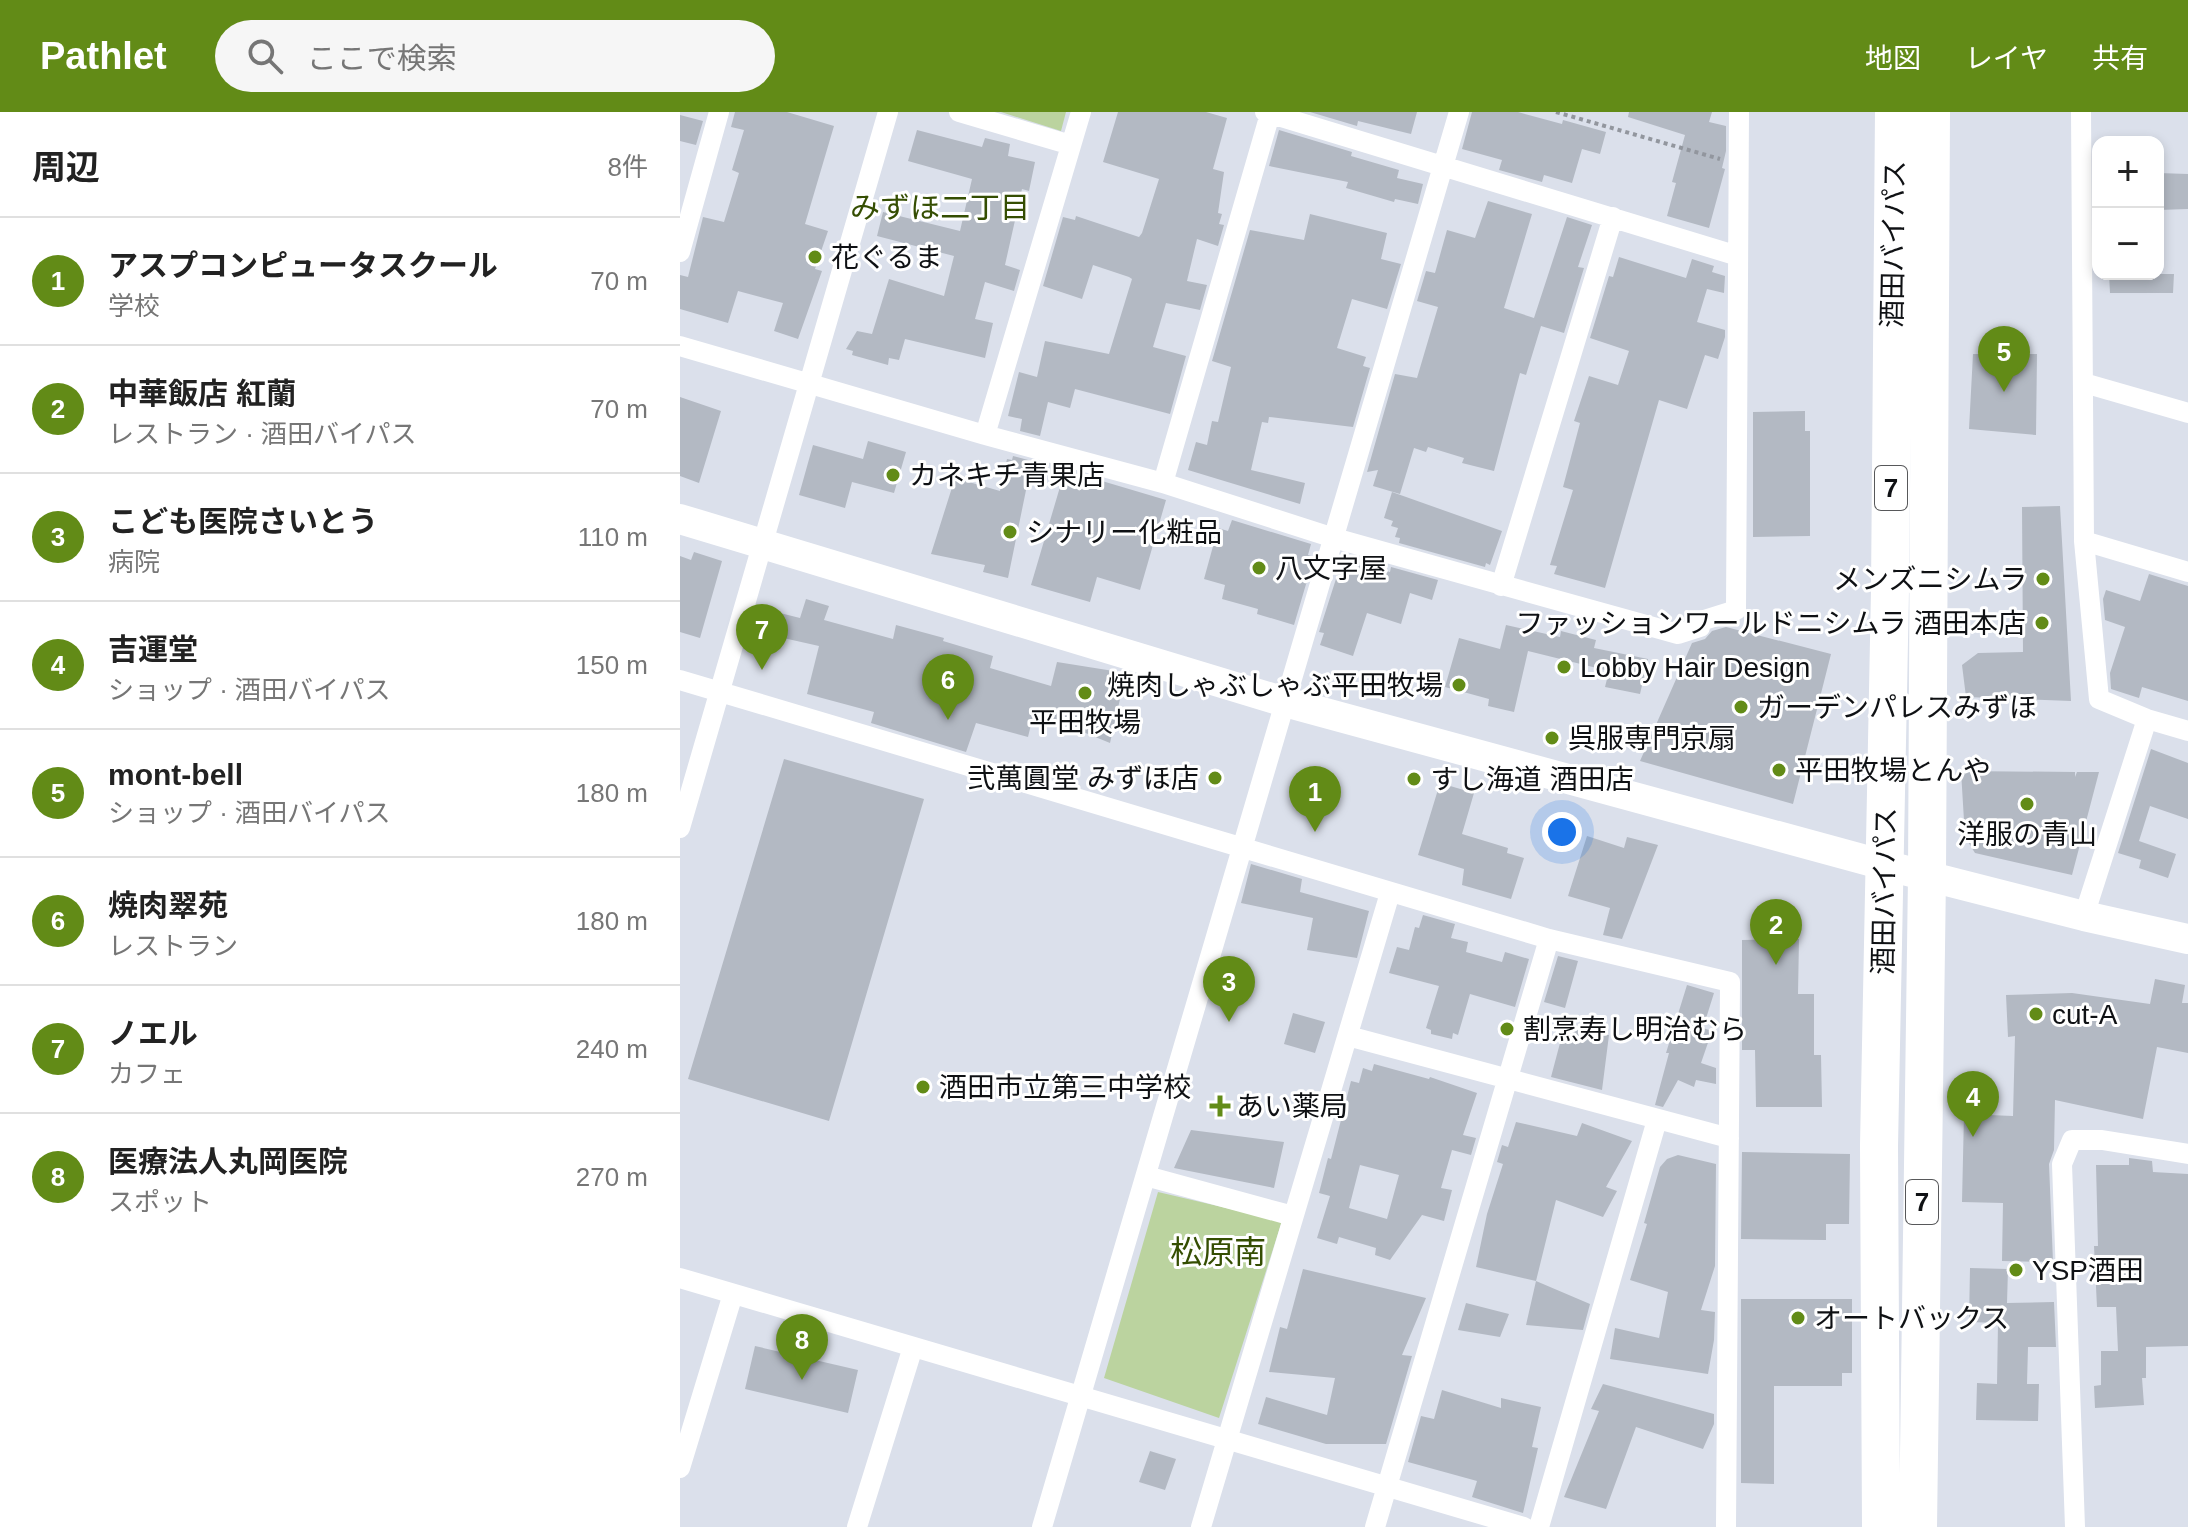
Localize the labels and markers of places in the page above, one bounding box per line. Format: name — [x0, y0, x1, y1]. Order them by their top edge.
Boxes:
place label: 花ぐるま — [831, 242, 942, 273]
marker: 花ぐるま — [806, 248, 824, 266]
pin: 5 — [1978, 326, 2030, 392]
place label: カネキチ青果店 — [909, 460, 1105, 491]
marker: カネキチ青果店 — [884, 466, 902, 484]
place label: シナリー化粧品 — [1026, 517, 1222, 548]
marker: シナリー化粧品 — [1001, 523, 1019, 541]
place label: 八文字屋 — [1275, 553, 1387, 584]
marker: 八文字屋 — [1250, 559, 1268, 577]
place label: メンズニシムラ — [1833, 564, 2027, 595]
marker: メンズニシムラ — [2034, 570, 2052, 588]
pin: 7 — [736, 604, 788, 670]
place label: ファッションワールドニシムラ 酒田本店 — [1516, 608, 2026, 639]
marker: ファッションワールドニシムラ 酒田本店 — [2033, 614, 2051, 632]
place label: Lobby Hair Design — [1580, 652, 1810, 683]
pin: 6 — [922, 654, 974, 720]
marker: Lobby Hair Design — [1555, 658, 1573, 676]
place label: 焼肉しゃぶしゃぶ平田牧場 — [1107, 670, 1443, 701]
marker: 焼肉しゃぶしゃぶ平田牧場 — [1450, 676, 1468, 694]
marker: 平田牧場 — [1076, 684, 1094, 702]
place label: ガーデンパレスみずほ — [1757, 692, 2037, 723]
marker: ガーデンパレスみずほ — [1732, 698, 1750, 716]
place label: 平田牧場 — [1029, 707, 1141, 738]
place label: 呉服専門京扇 — [1568, 723, 1736, 754]
marker: 呉服専門京扇 — [1543, 729, 1561, 747]
place label: 平田牧場とんや — [1795, 755, 1991, 786]
marker: 平田牧場とんや — [1770, 761, 1788, 779]
place label: 弐萬圓堂 みずほ店 — [967, 763, 1199, 794]
place label: すし海道 酒田店 — [1430, 764, 1634, 795]
pin: 1 — [1289, 766, 1341, 832]
marker: 弐萬圓堂 みずほ店 — [1206, 769, 1224, 787]
marker: すし海道 酒田店 — [1405, 770, 1423, 788]
marker: 洋服の青山 — [2018, 795, 2036, 813]
place label: 洋服の青山 — [1957, 819, 2097, 850]
pin: 2 — [1750, 899, 1802, 965]
pin: 3 — [1203, 956, 1255, 1022]
place label: cut-A — [2052, 999, 2118, 1030]
marker: cut-A — [2027, 1005, 2045, 1023]
place label: 割烹寿し明治むら — [1523, 1014, 1747, 1045]
marker: 割烹寿し明治むら — [1498, 1020, 1516, 1038]
pin: 4 — [1947, 1071, 1999, 1137]
place label: 酒田市立第三中学校 — [939, 1072, 1191, 1103]
marker: 酒田市立第三中学校 — [914, 1078, 932, 1096]
place label: あい薬局 — [1236, 1091, 1348, 1122]
marker: あい薬局 — [1211, 1097, 1229, 1115]
place label: YSP酒田 — [2032, 1255, 2144, 1286]
marker: YSP酒田 — [2007, 1261, 2025, 1279]
place label: オートバックス — [1814, 1303, 2009, 1334]
marker: オートバックス — [1789, 1309, 1807, 1327]
pin: 8 — [776, 1314, 828, 1380]

